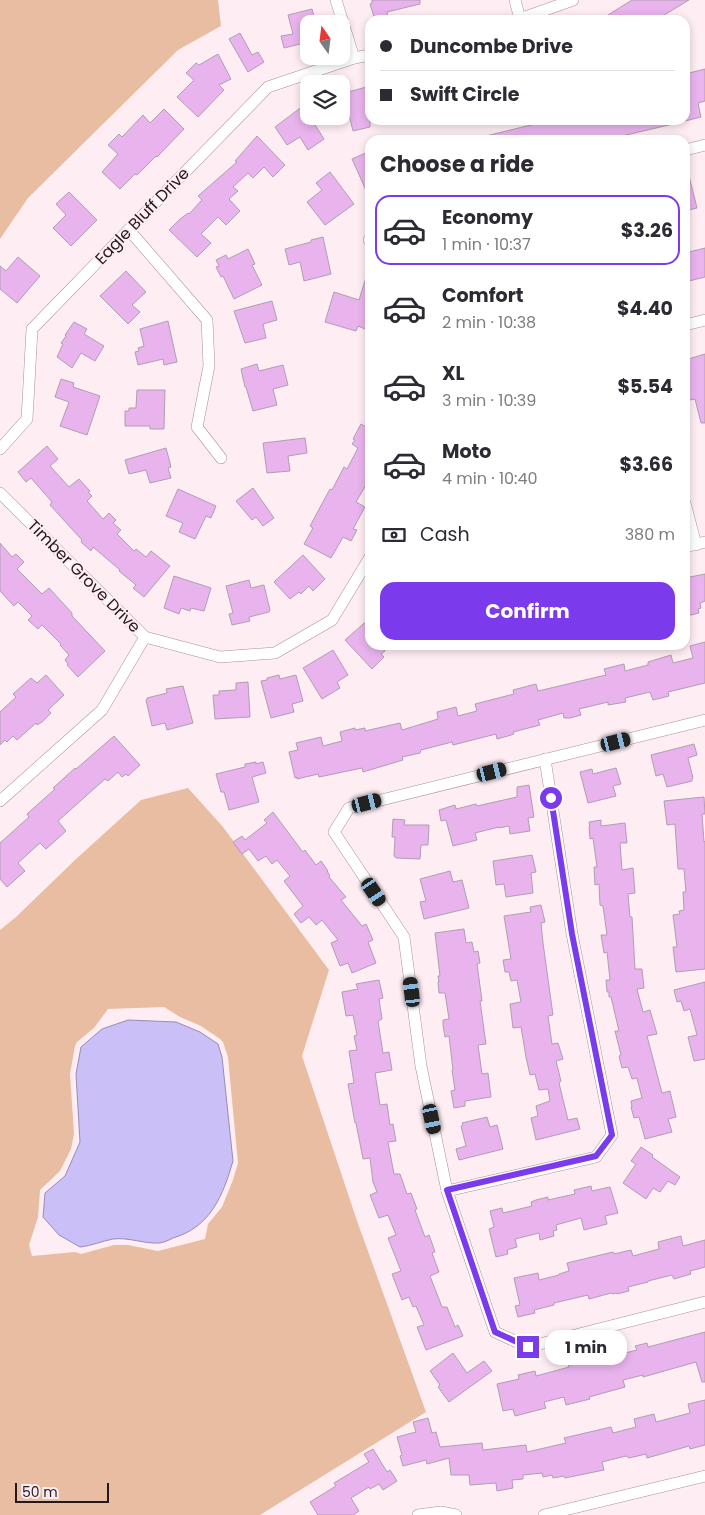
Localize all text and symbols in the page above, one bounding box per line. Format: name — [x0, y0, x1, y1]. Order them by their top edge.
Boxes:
north arrow — [300, 15, 350, 65]
map controls — [300, 15, 350, 125]
text: Duncombe Drive — [410, 33, 573, 60]
button: layers — [300, 75, 350, 125]
text: Swift Circle — [410, 81, 519, 108]
text: Choose a ride — [380, 149, 534, 180]
street label: Eagle Bluff Drive — [90, 162, 194, 270]
text: Economy — [442, 204, 533, 231]
icon: car — [382, 208, 427, 253]
text: $3.26 — [621, 217, 673, 244]
text: 1 min · 10:37 — [442, 233, 531, 256]
text: Comfort — [442, 282, 524, 309]
icon: car — [382, 286, 427, 331]
text: $4.40 — [617, 295, 673, 322]
text: 2 min · 10:38 — [442, 311, 536, 334]
text: XL — [442, 360, 465, 387]
icon: car — [382, 364, 427, 409]
text: $5.54 — [618, 373, 673, 400]
text: 3 min · 10:39 — [442, 389, 536, 412]
text: Moto — [442, 438, 491, 465]
icon: car — [382, 442, 427, 487]
text: $3.66 — [619, 451, 673, 478]
text: 4 min · 10:40 — [442, 467, 538, 490]
street label: Timber Grove Drive — [22, 514, 146, 638]
icon: cash — [380, 521, 408, 549]
text: Cash — [420, 521, 470, 548]
text: 380 m — [625, 523, 675, 546]
button: Confirm — [380, 582, 675, 640]
car — [599, 731, 632, 753]
car — [475, 761, 508, 783]
route start — [540, 787, 562, 809]
car — [350, 792, 383, 814]
car — [359, 875, 388, 909]
car — [402, 976, 421, 1008]
car — [421, 1103, 442, 1135]
callout: 1 min — [546, 1330, 628, 1364]
route end — [517, 1336, 539, 1358]
text: 1 min — [565, 1336, 607, 1359]
scale bar — [15, 1480, 109, 1503]
text: 50 m — [22, 1482, 58, 1502]

